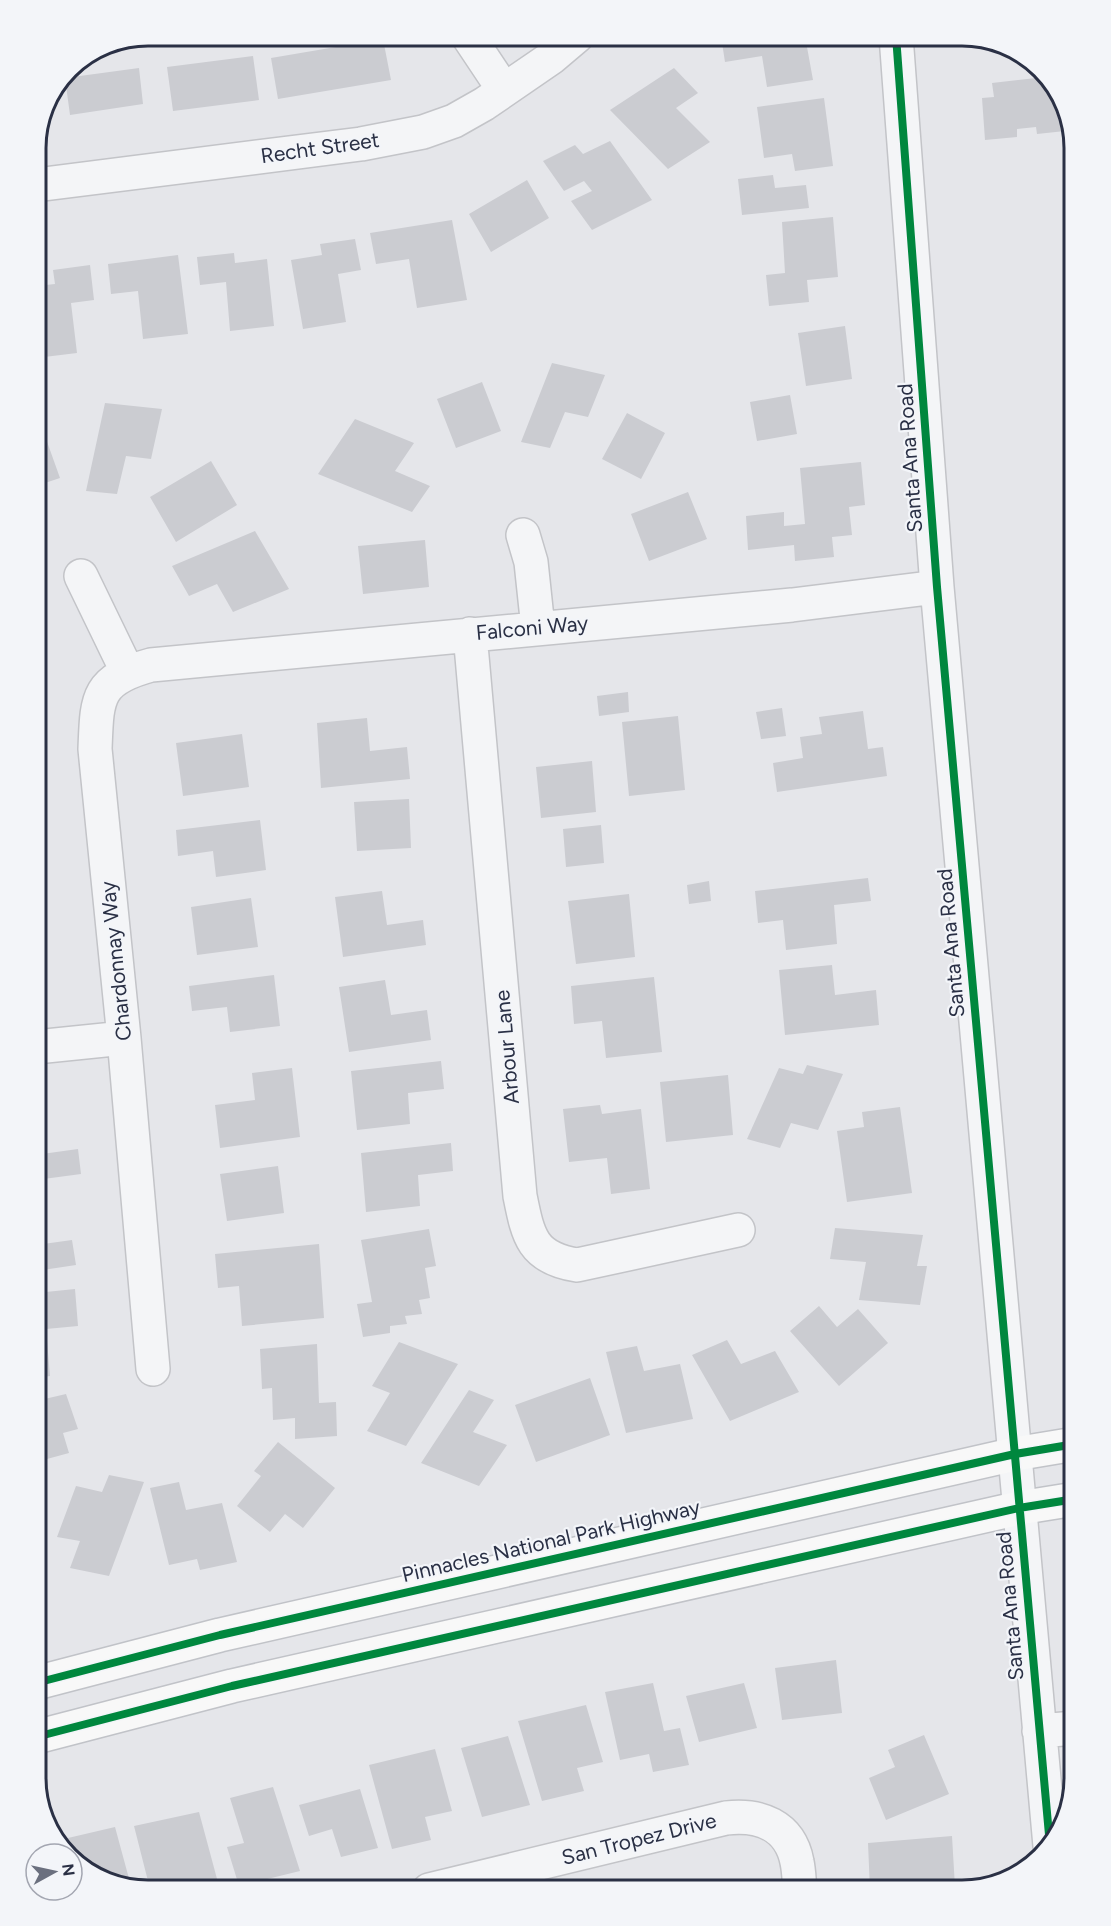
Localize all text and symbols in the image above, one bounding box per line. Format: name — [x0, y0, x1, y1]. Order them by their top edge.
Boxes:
street label: Recht Street — [259, 127, 381, 168]
street label: Santa Ana Road — [892, 383, 927, 533]
street label: Falconi Way — [475, 610, 589, 645]
street label: Santa Ana Road — [932, 868, 969, 1018]
street label: Chardonnay Way — [95, 880, 136, 1042]
street label: Arbour Lane — [489, 989, 524, 1105]
street label: Pinnacles National Park Highway — [399, 1494, 702, 1587]
street label: Santa Ana Road — [991, 1531, 1028, 1681]
street label: San Tropez Drive — [559, 1807, 719, 1870]
north arrow — [24, 1842, 84, 1902]
text: N — [58, 1863, 79, 1877]

